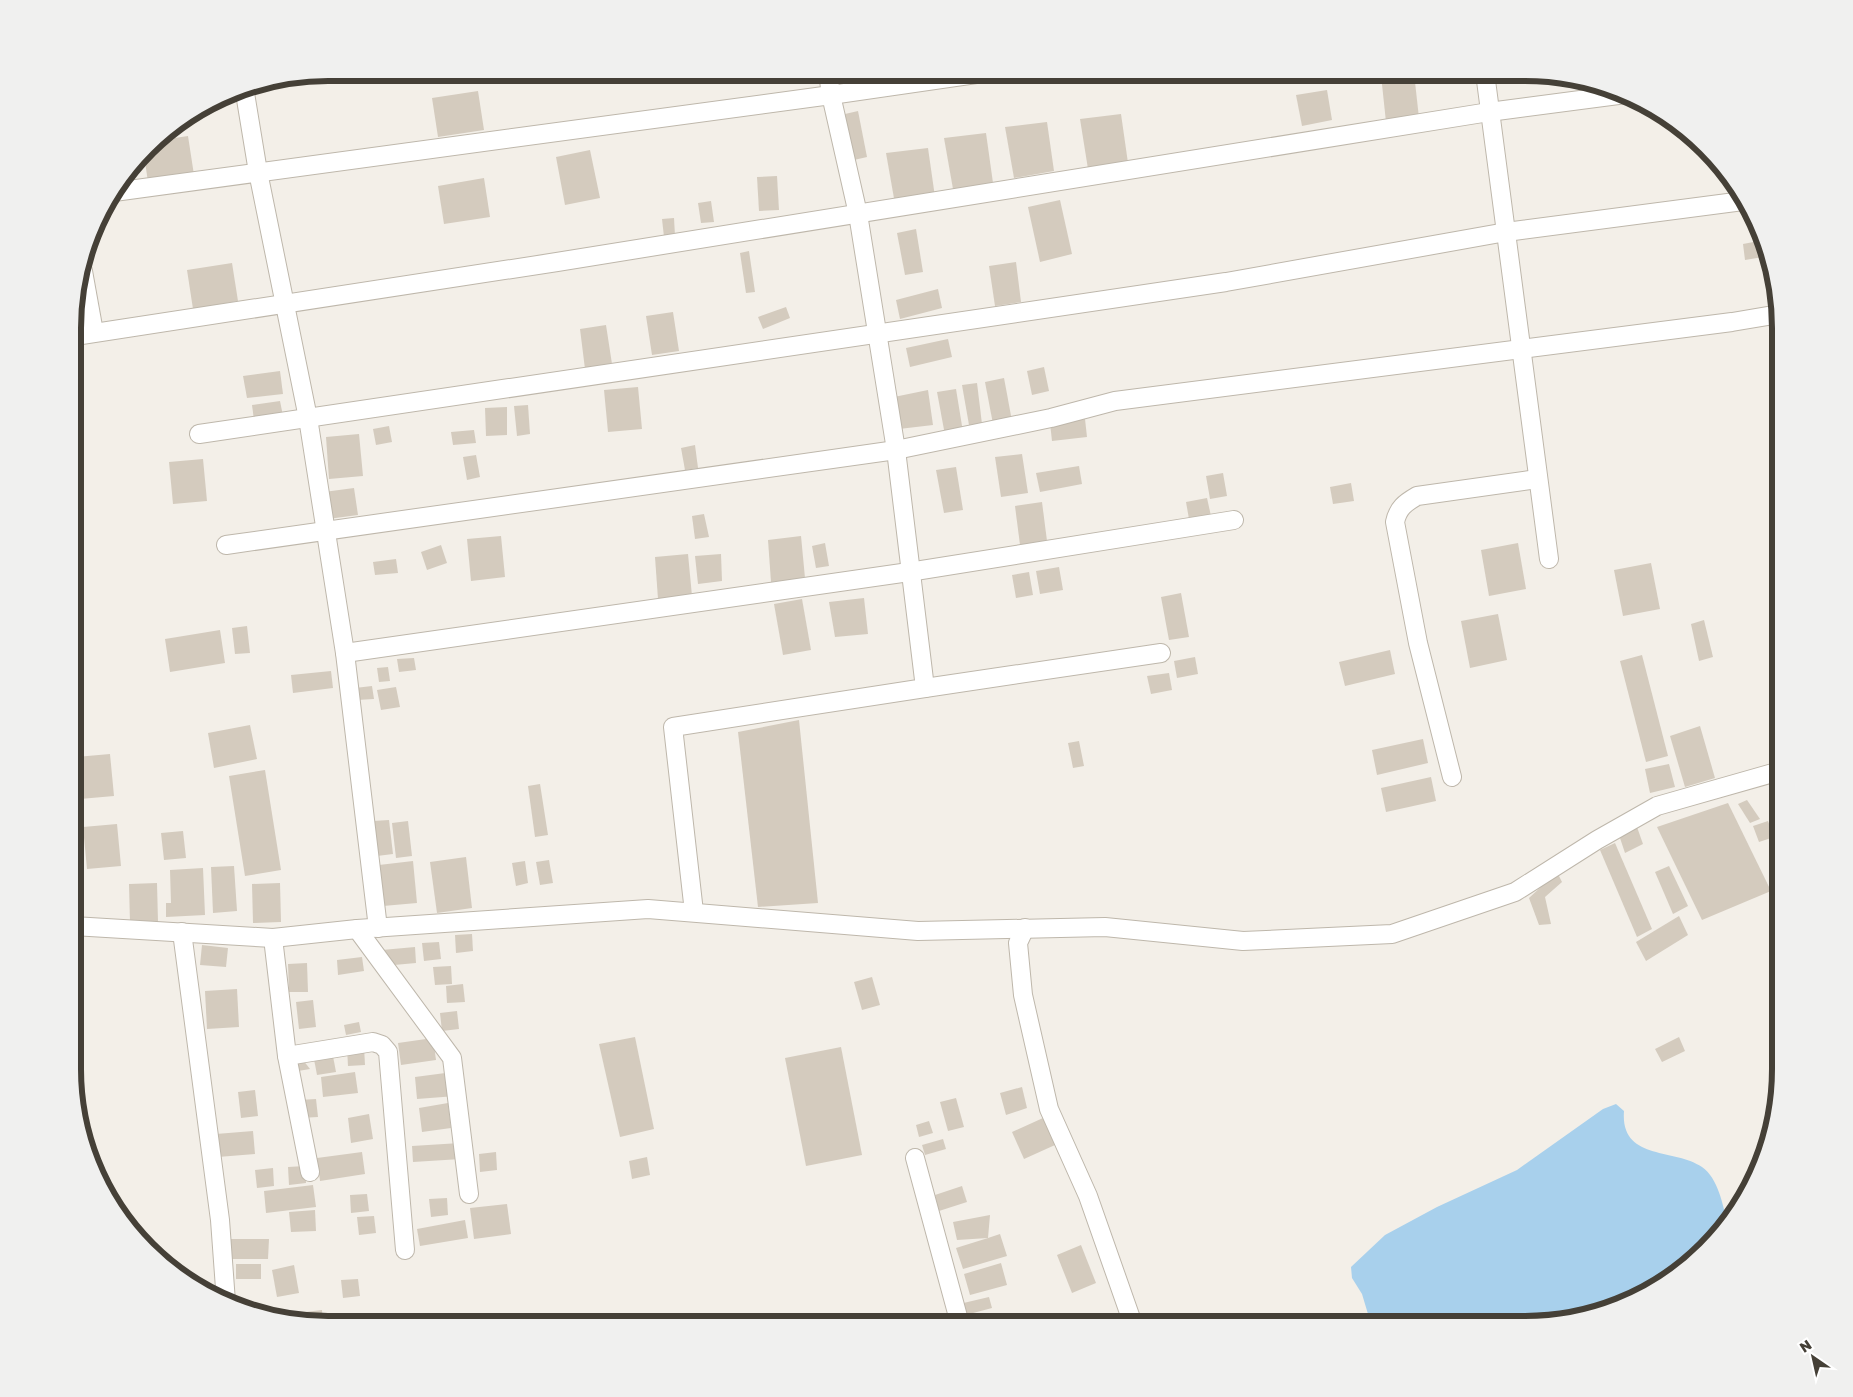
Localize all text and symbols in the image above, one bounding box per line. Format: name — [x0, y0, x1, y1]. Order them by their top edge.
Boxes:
north arrow — [1788, 1332, 1838, 1382]
text: N — [1796, 1336, 1815, 1356]

